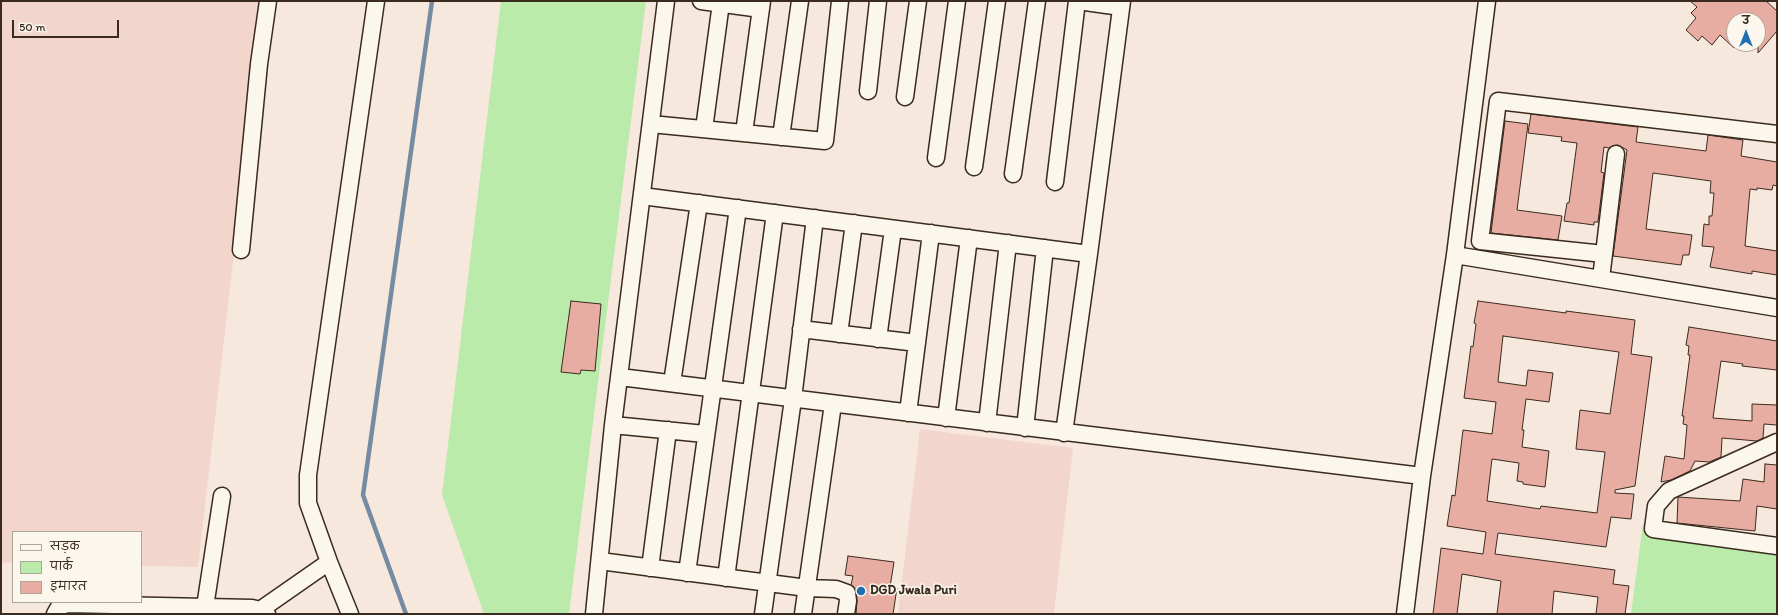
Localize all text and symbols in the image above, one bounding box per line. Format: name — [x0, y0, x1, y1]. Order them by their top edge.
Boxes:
scale bar — [14, 12, 121, 38]
north arrow — [1726, 12, 1766, 52]
text: उ — [1742, 14, 1750, 27]
text: 50 m — [19, 20, 45, 34]
legend — [12, 531, 142, 603]
text: सड़क — [50, 539, 80, 553]
text: पार्क — [50, 559, 73, 573]
text: इमारत — [50, 579, 87, 593]
place label: DGD Jwala Puri — [870, 583, 957, 599]
marker: DGD Jwala Puri — [855, 585, 867, 597]

